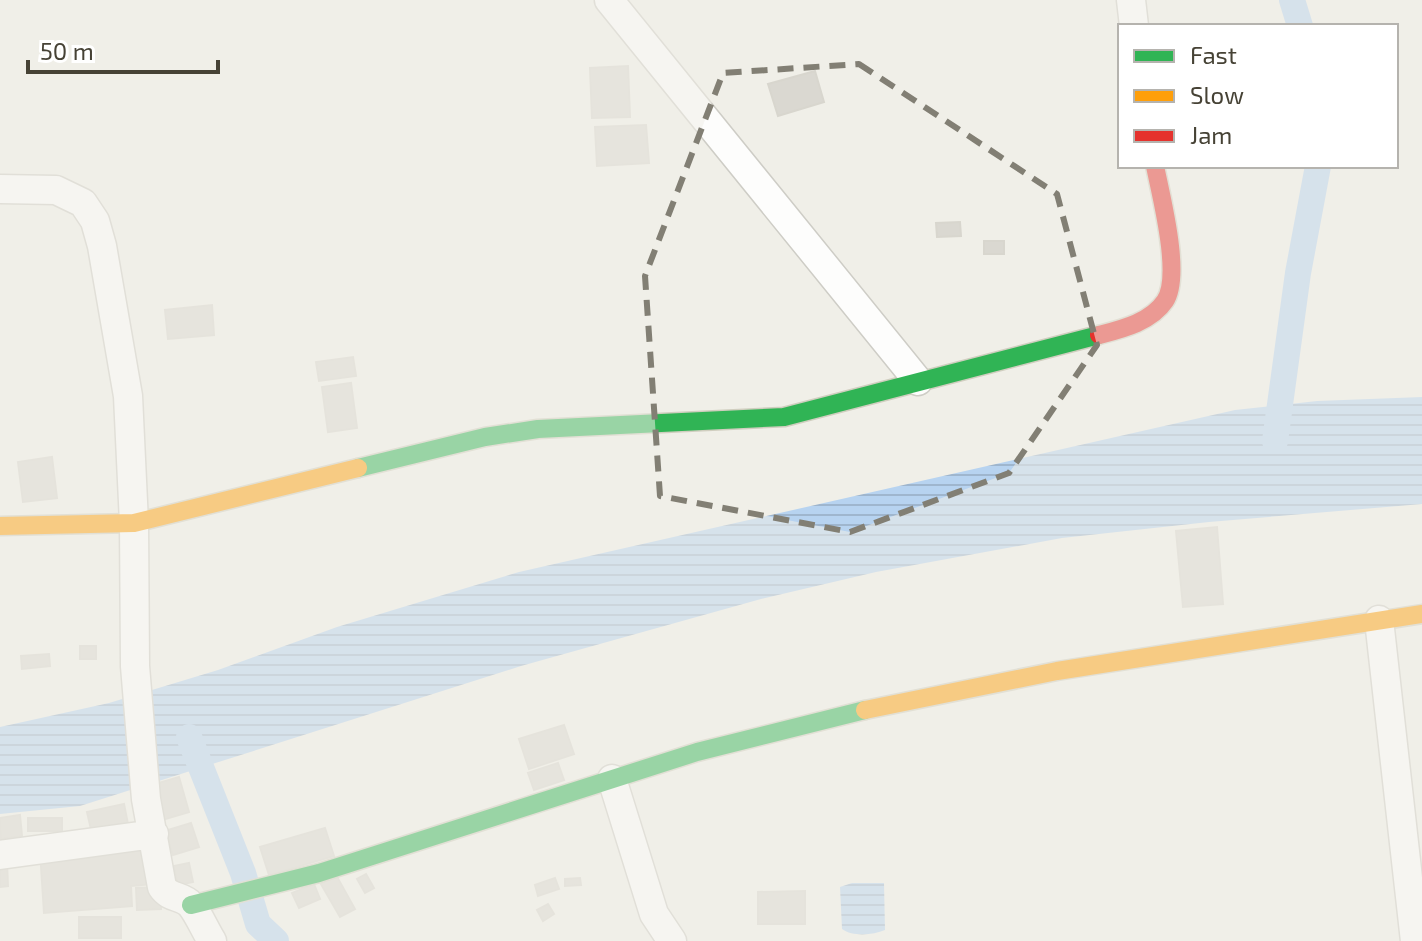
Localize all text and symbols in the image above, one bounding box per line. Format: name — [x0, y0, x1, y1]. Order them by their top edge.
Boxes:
scale bar — [28, 24, 218, 74]
legend — [1118, 24, 1398, 168]
text: 50 m — [40, 36, 94, 65]
text: Fast — [1190, 40, 1237, 69]
text: Slow — [1190, 80, 1244, 109]
text: Jam — [1190, 120, 1232, 149]

